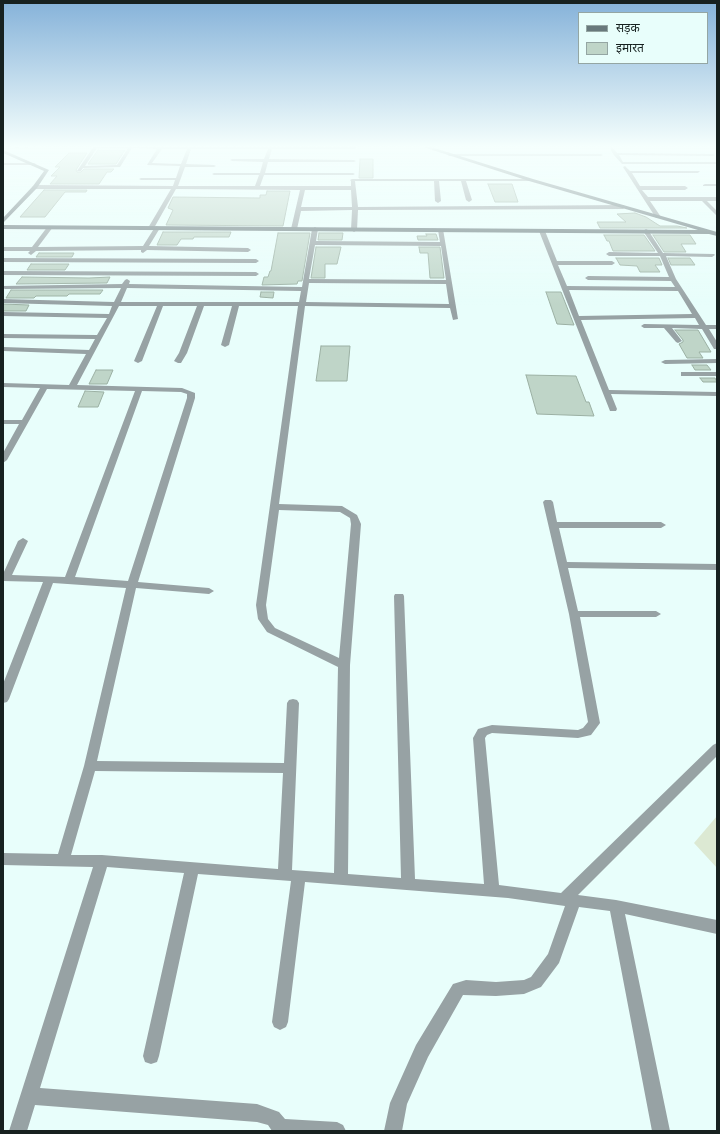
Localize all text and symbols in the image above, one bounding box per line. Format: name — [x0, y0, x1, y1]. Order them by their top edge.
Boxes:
legend — [578, 12, 708, 64]
text: सड़क — [616, 19, 640, 37]
text: इमारत — [616, 39, 644, 57]

